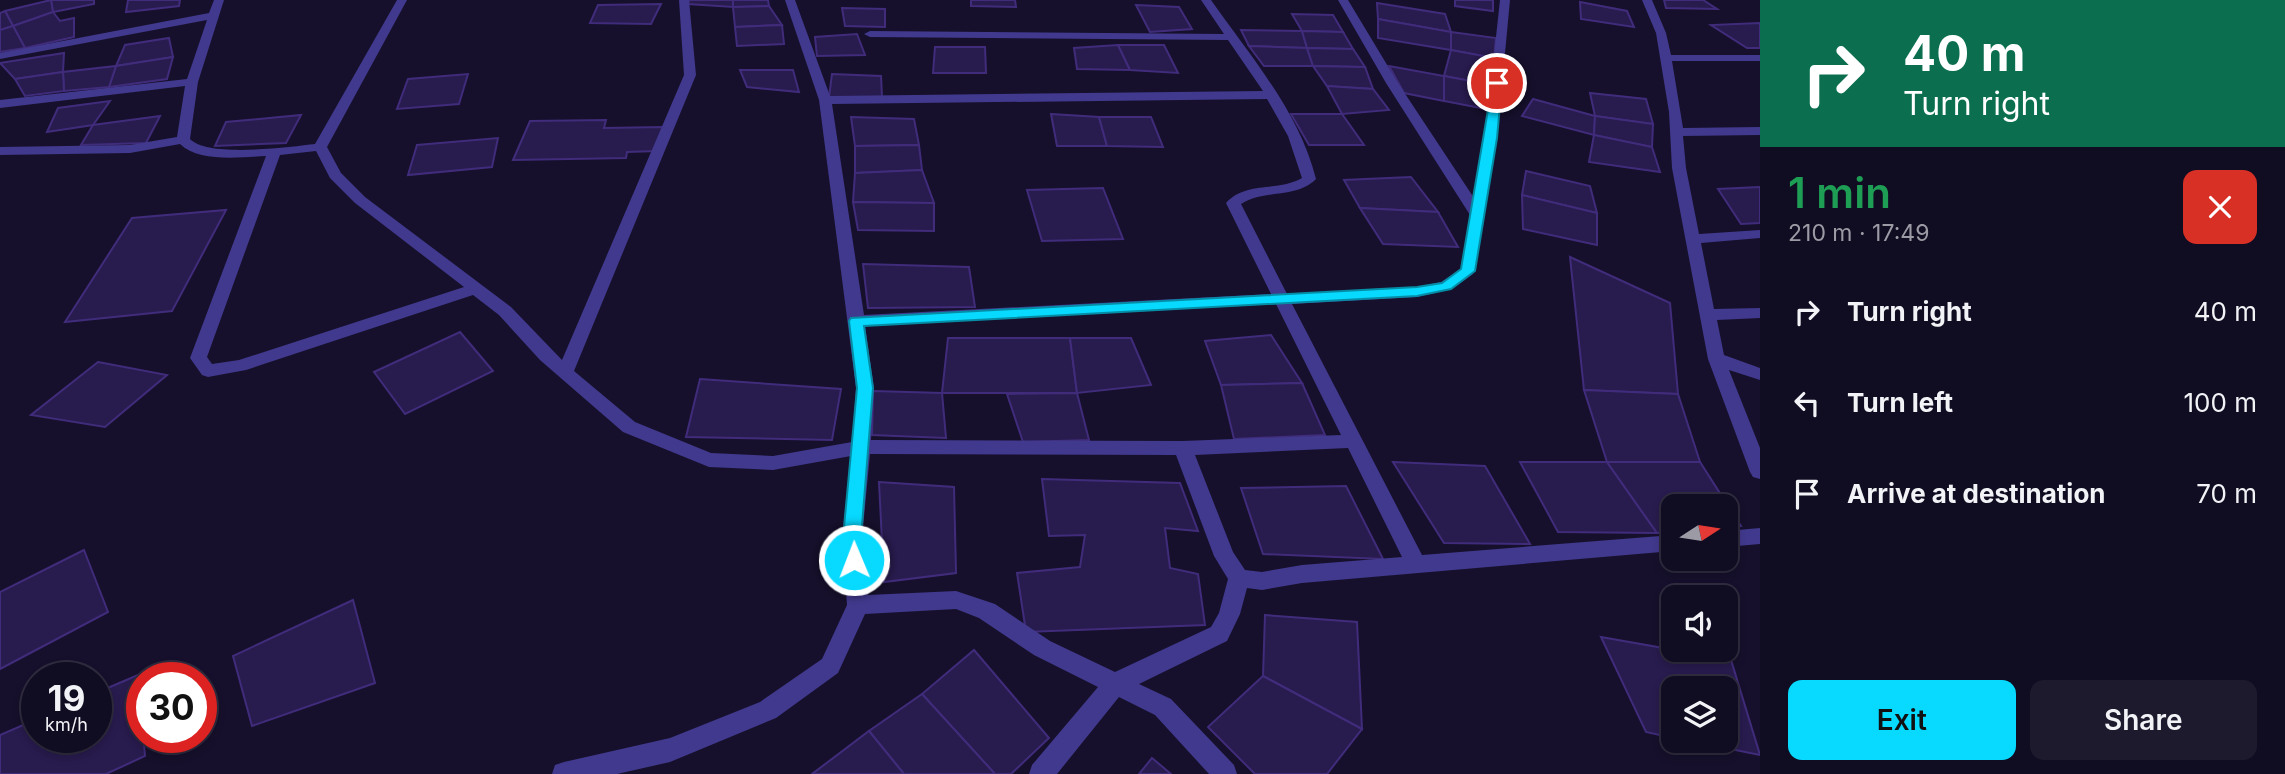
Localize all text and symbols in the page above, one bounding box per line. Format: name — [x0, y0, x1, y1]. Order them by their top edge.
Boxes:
text: 40 m — [1903, 24, 2026, 83]
icon: right — [1788, 28, 1879, 119]
pin — [1467, 53, 1527, 113]
icon: arrive — [1478, 64, 1516, 102]
text: Turn right — [1903, 84, 2050, 123]
text: 1 min — [1788, 167, 1891, 218]
button: close — [2183, 170, 2257, 244]
text: 210 m · 17:49 — [1788, 219, 1929, 247]
icon: right — [1788, 293, 1826, 331]
text: Turn right — [1847, 296, 1972, 327]
text: 40 m — [2194, 296, 2257, 327]
icon: left — [1788, 384, 1826, 422]
text: Turn left — [1847, 387, 1953, 418]
text: 100 m — [2184, 387, 2257, 418]
icon: arrive — [1788, 475, 1826, 513]
text: Arrive at destination — [1847, 478, 2106, 509]
text: 70 m — [2196, 478, 2257, 509]
north arrow — [1661, 494, 1738, 570]
map controls — [1661, 494, 1738, 753]
position arrow — [817, 523, 891, 597]
button: sound — [1661, 585, 1738, 662]
speed limit sign: 30 — [126, 662, 217, 753]
button: layers — [1661, 676, 1738, 753]
text: 19 — [48, 677, 85, 719]
button: Exit — [1788, 680, 2016, 760]
button: Share — [2030, 680, 2257, 760]
text: km/h — [45, 714, 88, 735]

